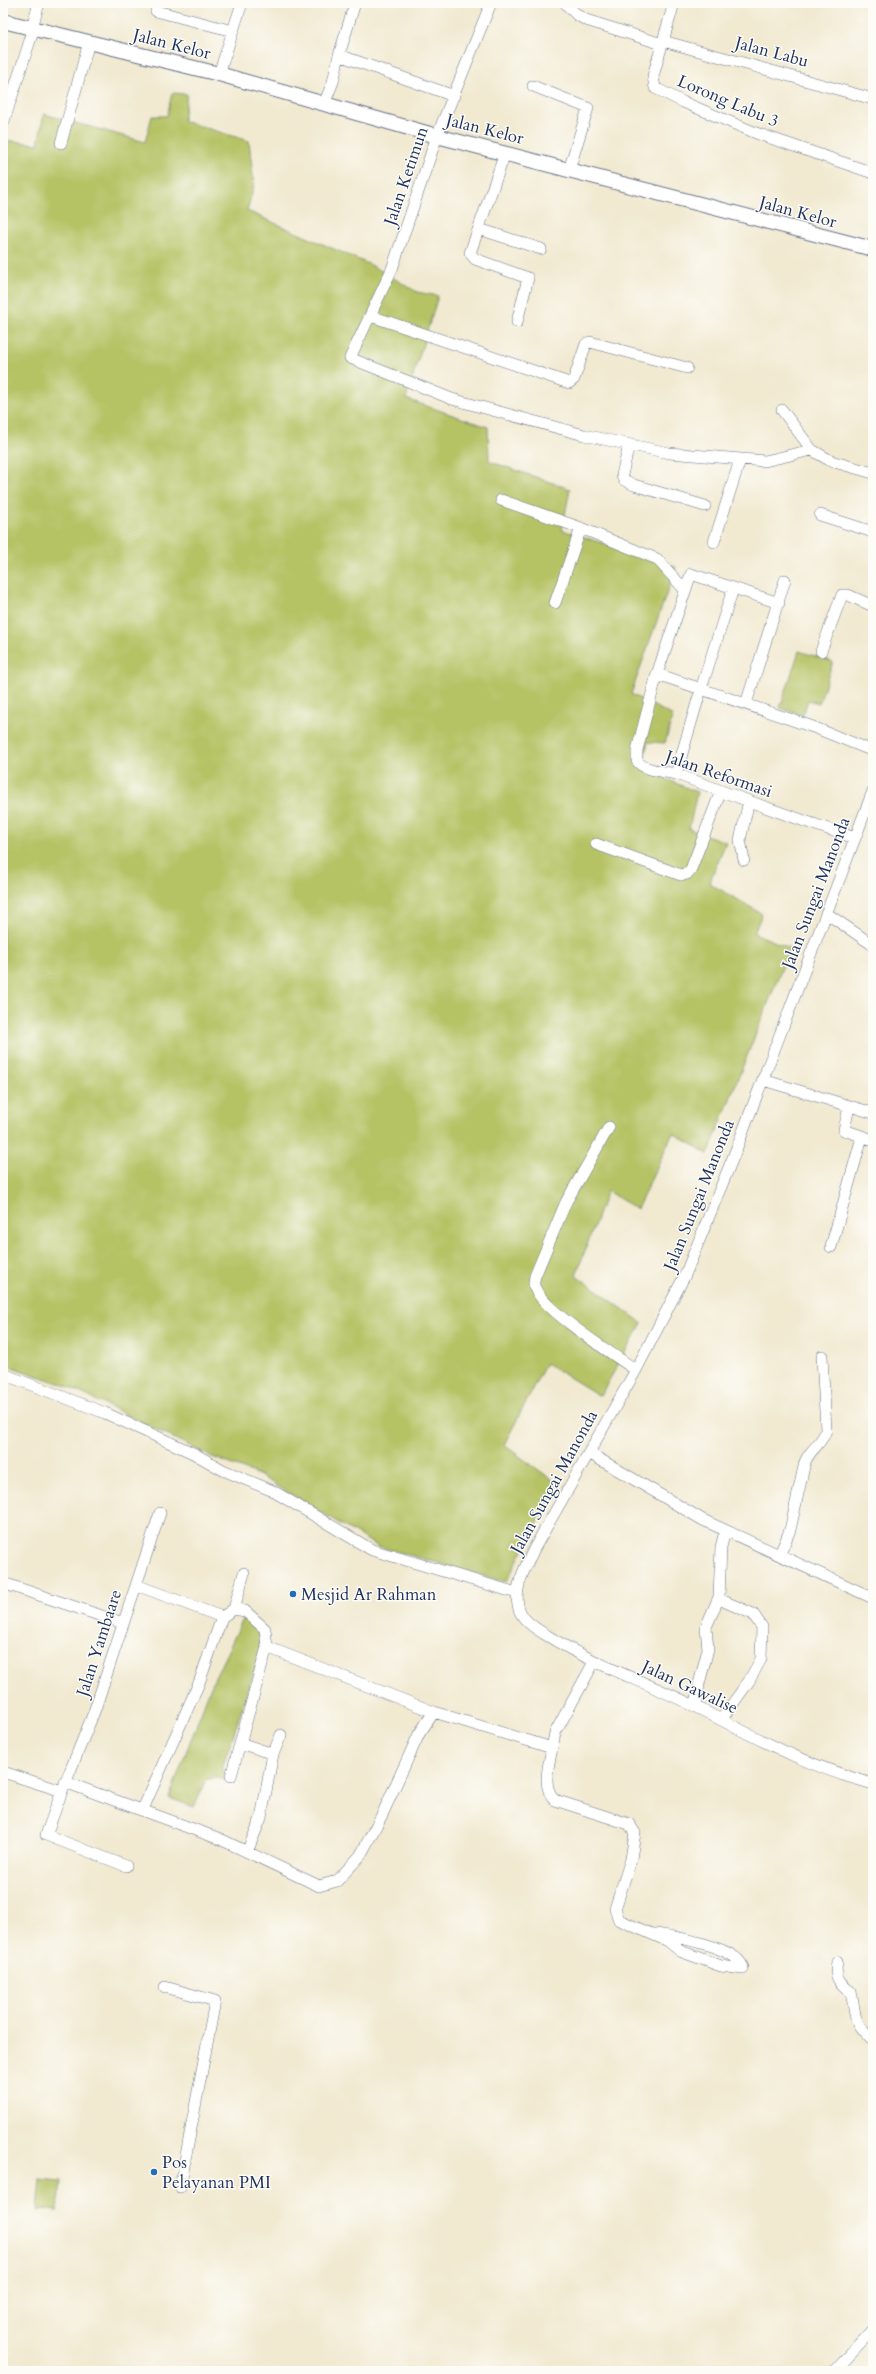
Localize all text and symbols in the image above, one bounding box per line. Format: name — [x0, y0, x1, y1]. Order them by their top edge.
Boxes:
street label: Jalan Kelor — [128, 23, 214, 65]
street label: Jalan Labu — [730, 30, 811, 73]
street label: Lorong Labu 3 — [674, 69, 782, 133]
street label: Jalan Kelor — [441, 108, 527, 150]
street label: Jalan Ketimun — [377, 123, 434, 231]
street label: Jalan Kelor — [754, 190, 840, 234]
street label: Jalan Reformasi — [660, 744, 776, 803]
street label: Jalan Sungai Manonda — [775, 813, 856, 975]
street label: Jalan Sungai Manonda — [657, 1115, 740, 1277]
street label: Jalan Sungai Manonda — [503, 1405, 603, 1561]
place label: Mesjid Ar Rahman — [301, 1583, 437, 1606]
street label: Jalan Yambaare — [70, 1587, 127, 1702]
marker: Mesjid Ar Rahman — [288, 1589, 298, 1599]
street label: Jalan Gawalise — [636, 1653, 742, 1719]
place label: Pos Pelayanan PMI — [162, 2151, 271, 2194]
marker: Pos Pelayanan PMI — [149, 2167, 159, 2177]

